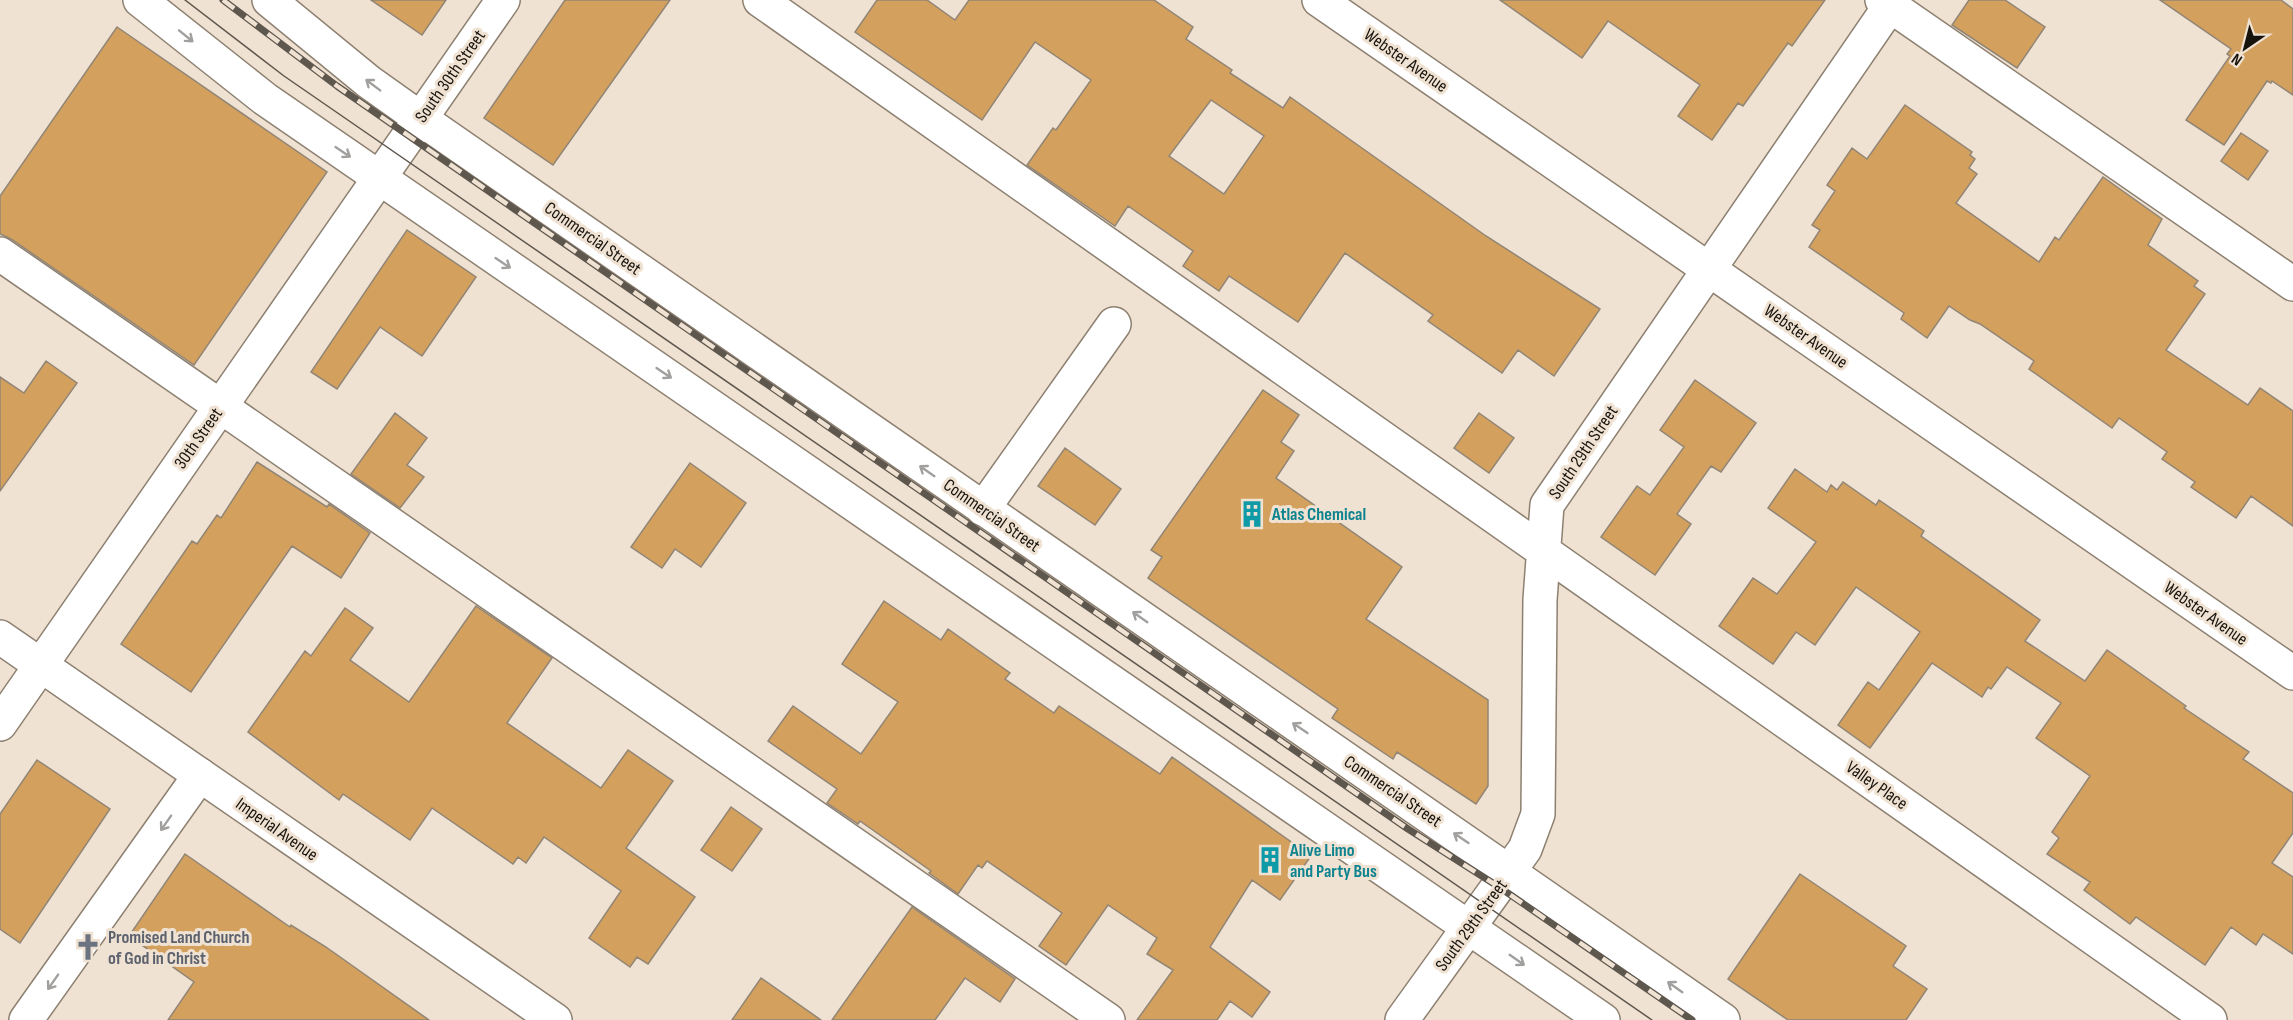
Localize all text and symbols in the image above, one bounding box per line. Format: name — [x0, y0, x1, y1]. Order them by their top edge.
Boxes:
north arrow — [2215, 18, 2275, 78]
street label: Webster Avenue — [1360, 24, 1452, 97]
street label: South 30th Street — [411, 25, 490, 127]
one-way arrow — [178, 29, 193, 43]
text: N — [2228, 49, 2246, 69]
one-way arrow — [366, 79, 382, 91]
one-way arrow — [334, 146, 350, 158]
street label: Commercial Street — [540, 197, 645, 280]
one-way arrow — [495, 257, 511, 269]
street label: Webster Avenue — [1760, 300, 1852, 373]
one-way arrow — [655, 367, 672, 379]
street label: South 29th Street — [1544, 401, 1623, 503]
street label: 30th Street — [170, 403, 227, 473]
one-way arrow — [920, 465, 936, 477]
street label: Commercial Street — [939, 474, 1044, 557]
building icon: Atlas Chemical — [1237, 499, 1267, 529]
place label: Atlas Chemical — [1271, 504, 1366, 525]
street label: Webster Avenue — [2160, 577, 2252, 650]
one-way arrow — [1132, 611, 1148, 623]
one-way arrow — [1293, 722, 1309, 734]
street label: Commercial Street — [1340, 751, 1446, 832]
street label: Valley Place — [1842, 757, 1912, 814]
street label: Imperial Avenue — [232, 793, 322, 865]
one-way arrow — [160, 814, 172, 830]
one-way arrow — [1454, 832, 1470, 844]
place label: Alive Limo and Party Bus — [1289, 840, 1377, 882]
building icon: Alive Limo and Party Bus — [1255, 845, 1285, 875]
street label: South 29th Street — [1431, 875, 1512, 975]
place label: Promised Land Church of God in Christ — [108, 927, 249, 969]
church icon: Promised Land Church of God in Christ — [73, 932, 103, 962]
one-way arrow — [1509, 954, 1525, 966]
one-way arrow — [47, 973, 59, 989]
one-way arrow — [1668, 981, 1684, 993]

